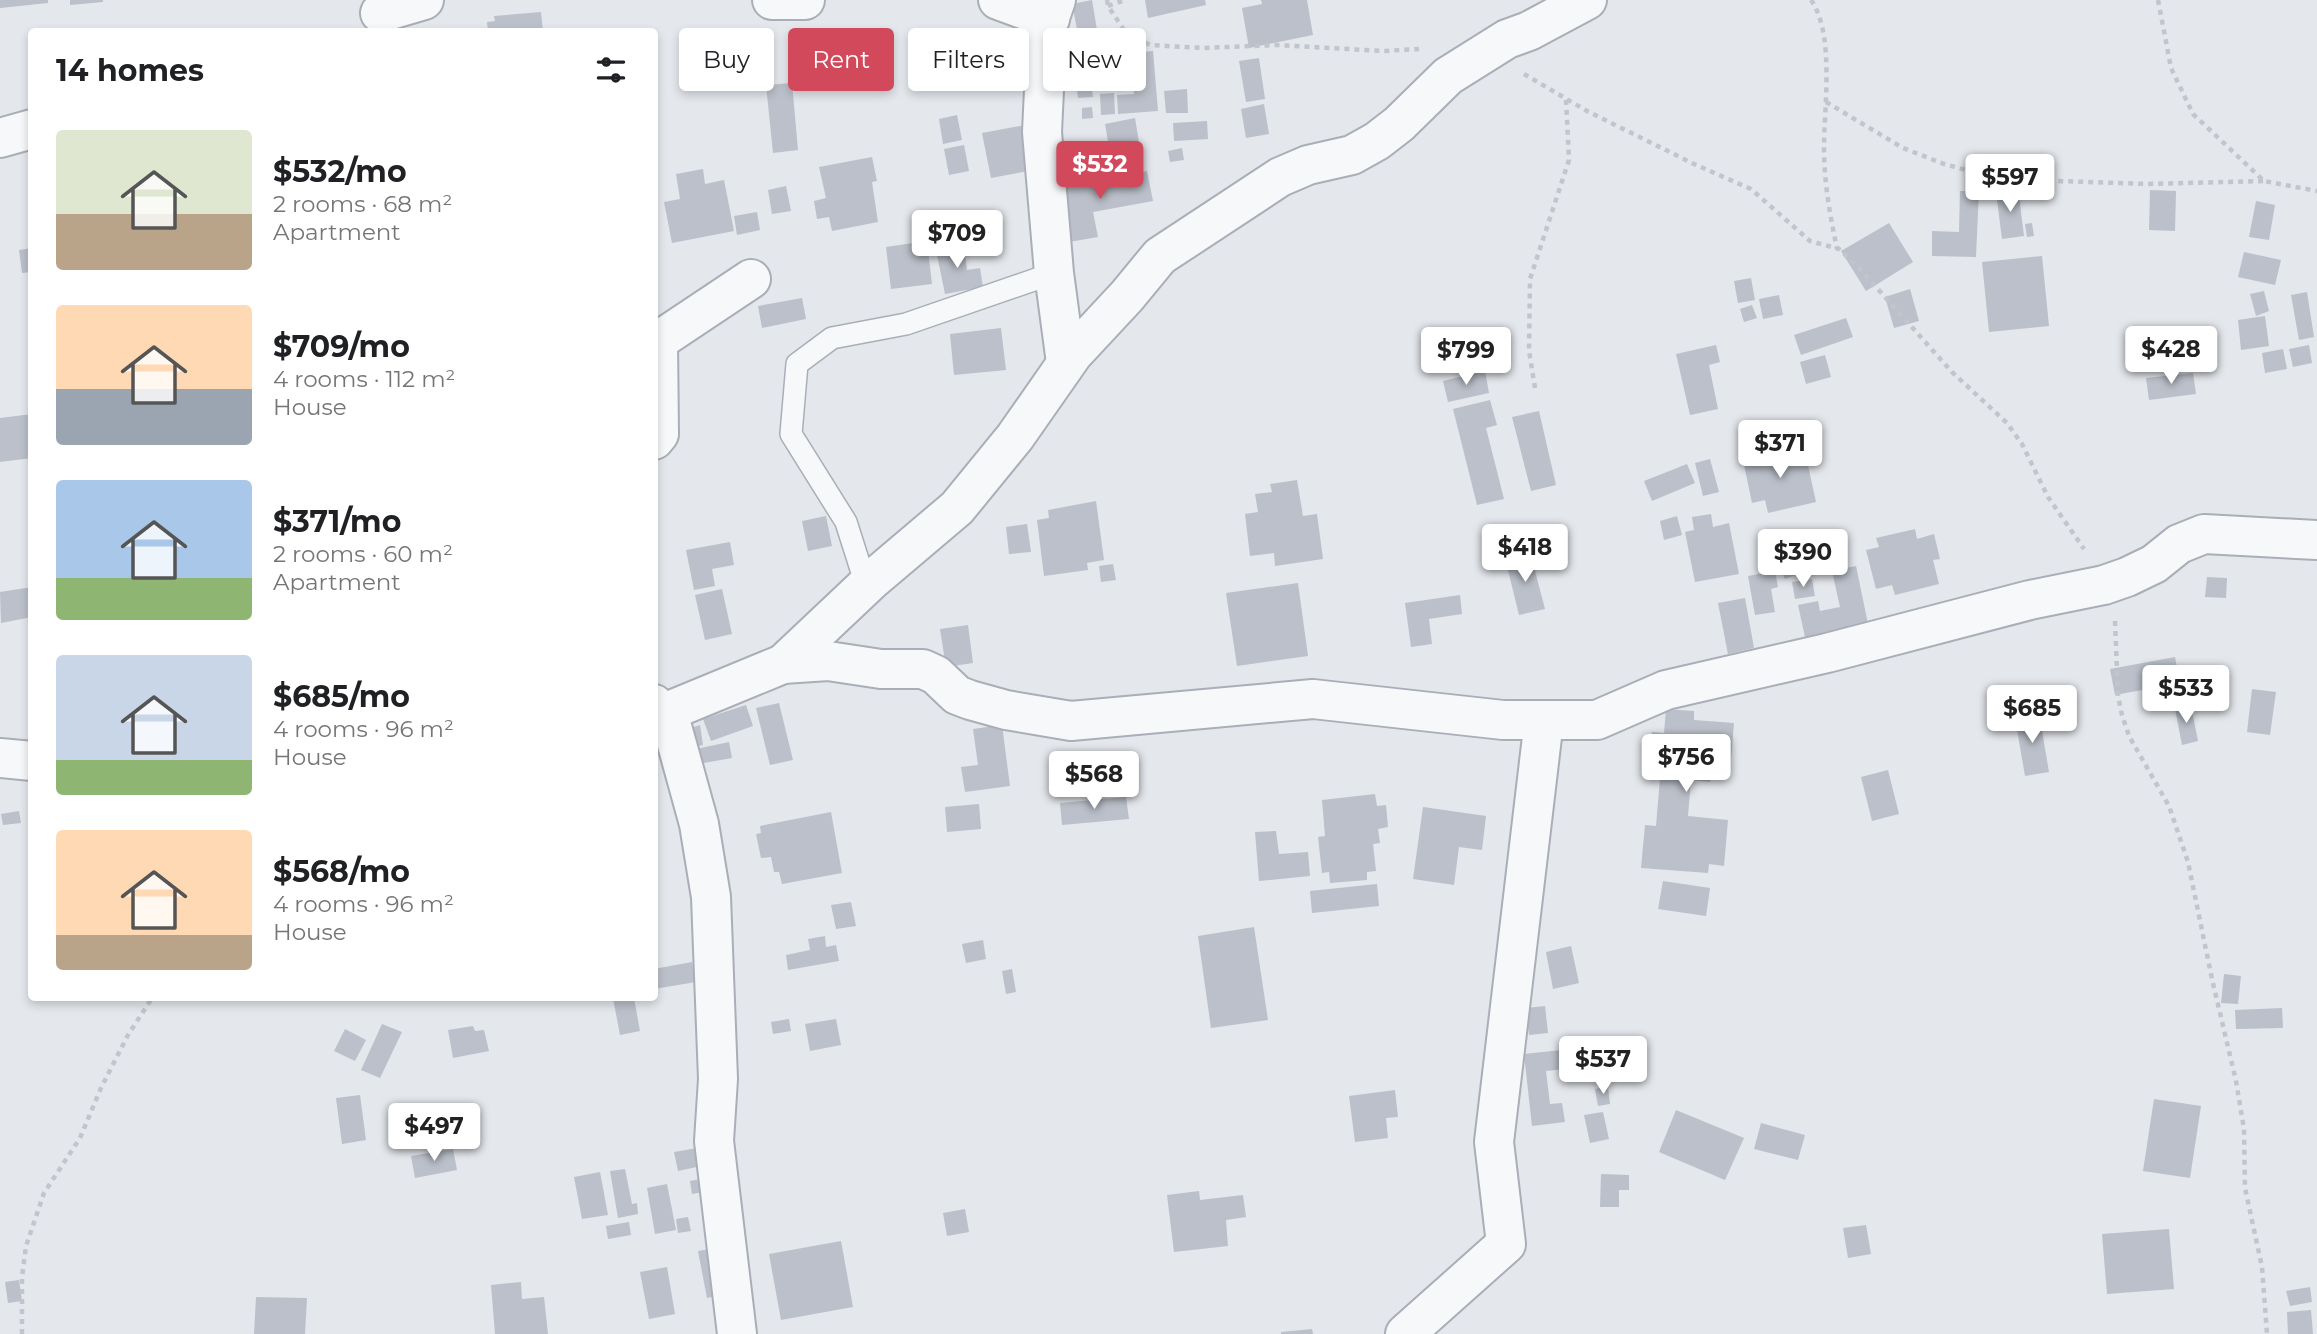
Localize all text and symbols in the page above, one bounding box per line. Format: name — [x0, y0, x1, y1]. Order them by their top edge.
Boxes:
chip: Buy — [679, 28, 774, 91]
chip: Rent — [788, 28, 894, 91]
chip: Filters — [908, 28, 1029, 91]
chip: New — [1043, 28, 1146, 91]
icon: filters — [592, 51, 630, 89]
text: 14 homes — [56, 52, 204, 89]
pin: $532 — [1059, 142, 1141, 201]
text: $532 — [1072, 150, 1128, 178]
text: $532/mo — [273, 153, 407, 190]
pin: $597 — [1969, 154, 2051, 214]
icon: home — [112, 158, 196, 242]
text: $597 — [1981, 163, 2039, 191]
text: 2 rooms · 68 m² — [273, 190, 452, 218]
pin: $709 — [916, 210, 998, 270]
text: Apartment — [273, 218, 401, 246]
text: $709 — [928, 219, 986, 247]
pin: $428 — [2130, 326, 2212, 386]
text: $709/mo — [273, 328, 410, 365]
pin: $799 — [1425, 328, 1507, 387]
icon: home — [112, 333, 196, 417]
text: $428 — [2141, 335, 2201, 363]
text: $799 — [1437, 336, 1495, 364]
text: 4 rooms · 112 m² — [273, 365, 455, 393]
text: House — [273, 393, 347, 421]
pin: $371 — [1739, 420, 1821, 480]
text: $371 — [1754, 429, 1806, 457]
text: $371/mo — [273, 503, 401, 540]
icon: home — [112, 508, 196, 592]
pin: $418 — [1484, 524, 1566, 584]
pin: $390 — [1762, 530, 1844, 589]
text: $418 — [1498, 533, 1552, 561]
text: $390 — [1774, 538, 1832, 566]
text: 2 rooms · 60 m² — [273, 540, 453, 568]
text: Apartment — [273, 568, 401, 596]
pin: $533 — [2145, 666, 2227, 725]
text: $533 — [2158, 674, 2214, 702]
text: $685/mo — [273, 678, 410, 715]
icon: home — [112, 683, 196, 767]
pin: $685 — [1991, 686, 2073, 745]
text: $685 — [2003, 694, 2061, 722]
text: 4 rooms · 96 m² — [273, 715, 454, 743]
pin: $756 — [1645, 734, 1727, 794]
text: House — [273, 743, 347, 771]
text: $756 — [1658, 743, 1714, 771]
pin: $568 — [1053, 752, 1135, 811]
text: $568 — [1065, 760, 1123, 788]
text: $568/mo — [273, 853, 410, 890]
icon: home — [112, 858, 196, 942]
text: 4 rooms · 96 m² — [273, 890, 454, 918]
text: House — [273, 918, 347, 946]
pin: $537 — [1562, 1036, 1644, 1096]
text: $537 — [1575, 1045, 1631, 1073]
pin: $497 — [393, 1104, 475, 1163]
text: $497 — [404, 1112, 464, 1140]

